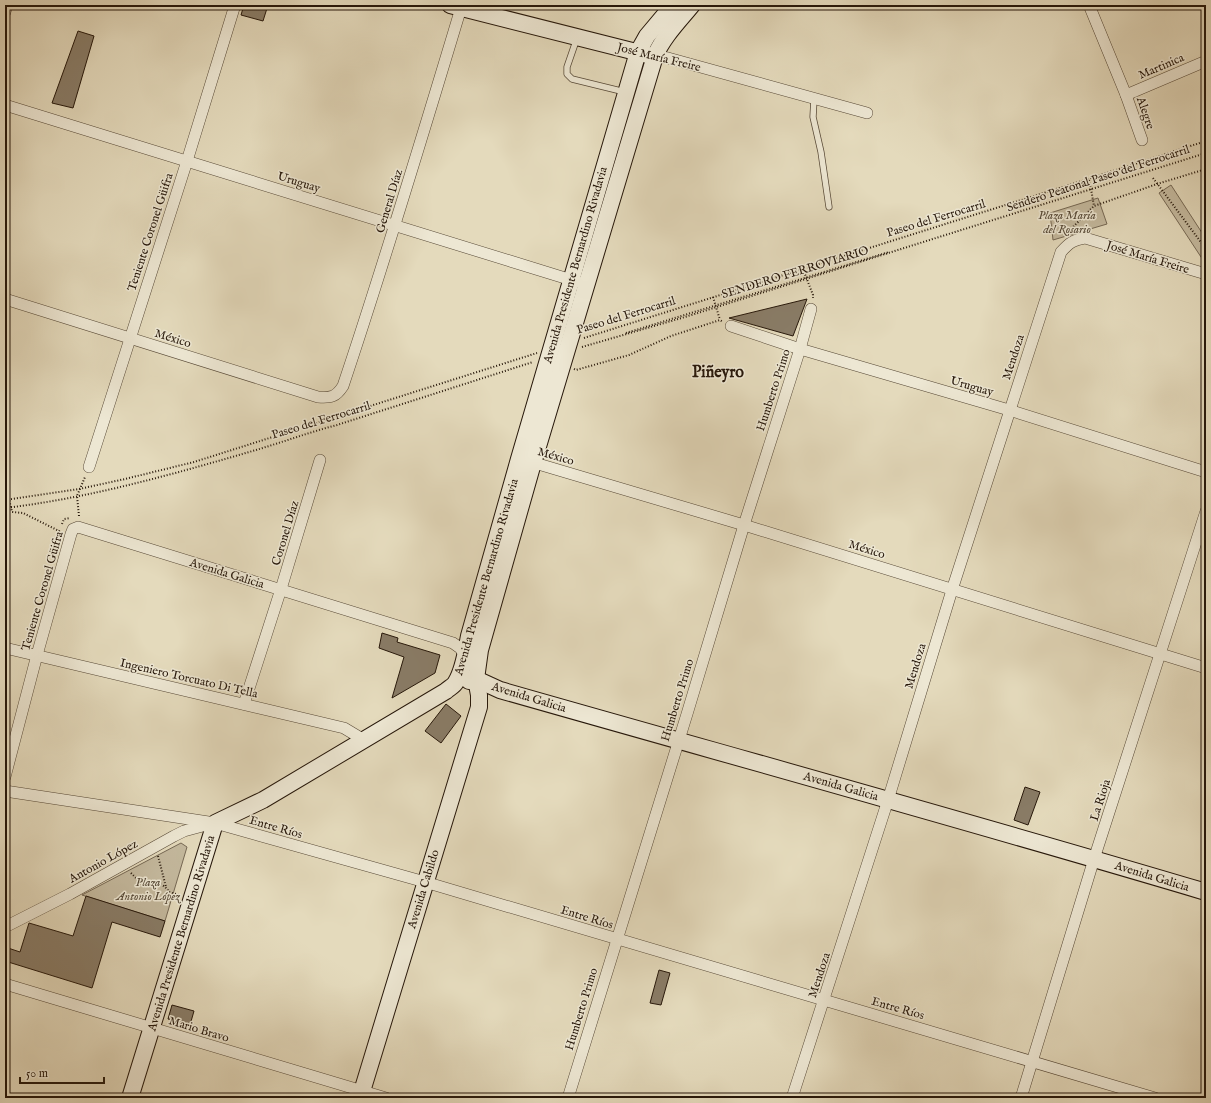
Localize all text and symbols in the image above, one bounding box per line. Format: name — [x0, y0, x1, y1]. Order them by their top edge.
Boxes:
street label: José María Freire — [613, 39, 703, 76]
street label: Martinica — [1136, 50, 1187, 83]
street label: Alegre — [1133, 94, 1158, 132]
street label: Sendero Peatonal Paseo del Ferrocarril — [1005, 142, 1192, 215]
street label: Avenida Presidente Bernardino Rivadavia — [540, 164, 611, 366]
street label: General Díaz — [373, 167, 406, 235]
street label: Uruguay — [276, 169, 322, 196]
street label: Teniente Coronel Güifra — [124, 170, 177, 293]
street label: Paseo del Ferrocarril — [885, 196, 988, 241]
park label: Plaza María del Rosario — [1038, 208, 1096, 237]
street label: José María Freire — [1102, 237, 1192, 278]
street label: SENDERO FERROVIARIO — [720, 243, 871, 302]
street label: Paseo del Ferrocarril — [575, 293, 678, 338]
street label: México — [153, 326, 193, 351]
street label: Mendoza — [999, 332, 1028, 382]
street label: Humberto Primo — [753, 347, 794, 433]
district label: Piñeyro — [692, 363, 744, 383]
street label: Uruguay — [949, 373, 995, 400]
street label: Paseo del Ferrocarril — [270, 398, 373, 443]
street label: México — [536, 444, 576, 469]
street label: Avenida Presidente Bernardino Rivadavia — [451, 476, 522, 678]
street label: Coronel Díaz — [268, 498, 303, 567]
street label: Teniente Coronel Güifra — [18, 529, 67, 653]
street label: México — [847, 537, 887, 562]
street label: Avenida Galicia — [187, 555, 267, 592]
street label: Mendoza — [901, 641, 930, 691]
street label: Ingeniero Torcuato Di Tella — [119, 655, 260, 702]
street label: Humberto Primo — [658, 657, 697, 743]
street label: Avenida Galicia — [489, 679, 569, 716]
street label: Avenida Galicia — [801, 768, 881, 805]
street label: La Rioja — [1087, 777, 1115, 823]
street label: Entre Ríos — [248, 813, 304, 842]
street label: Avenida Presidente Bernardino Rivadavia — [144, 833, 219, 1034]
street label: Antonio López — [65, 836, 141, 888]
street label: Avenida Cabildo — [404, 847, 443, 931]
street label: Avenida Galicia — [1112, 858, 1192, 895]
park label: Plaza Antonio López — [114, 875, 181, 904]
street label: Entre Ríos — [559, 902, 615, 933]
street label: Mendoza — [805, 950, 834, 1000]
street label: Humberto Primo — [562, 966, 601, 1052]
street label: Entre Ríos — [870, 994, 926, 1023]
street label: Mario Bravo — [167, 1013, 231, 1046]
scale bar — [20, 1059, 104, 1085]
text: 50 m — [26, 1066, 48, 1081]

